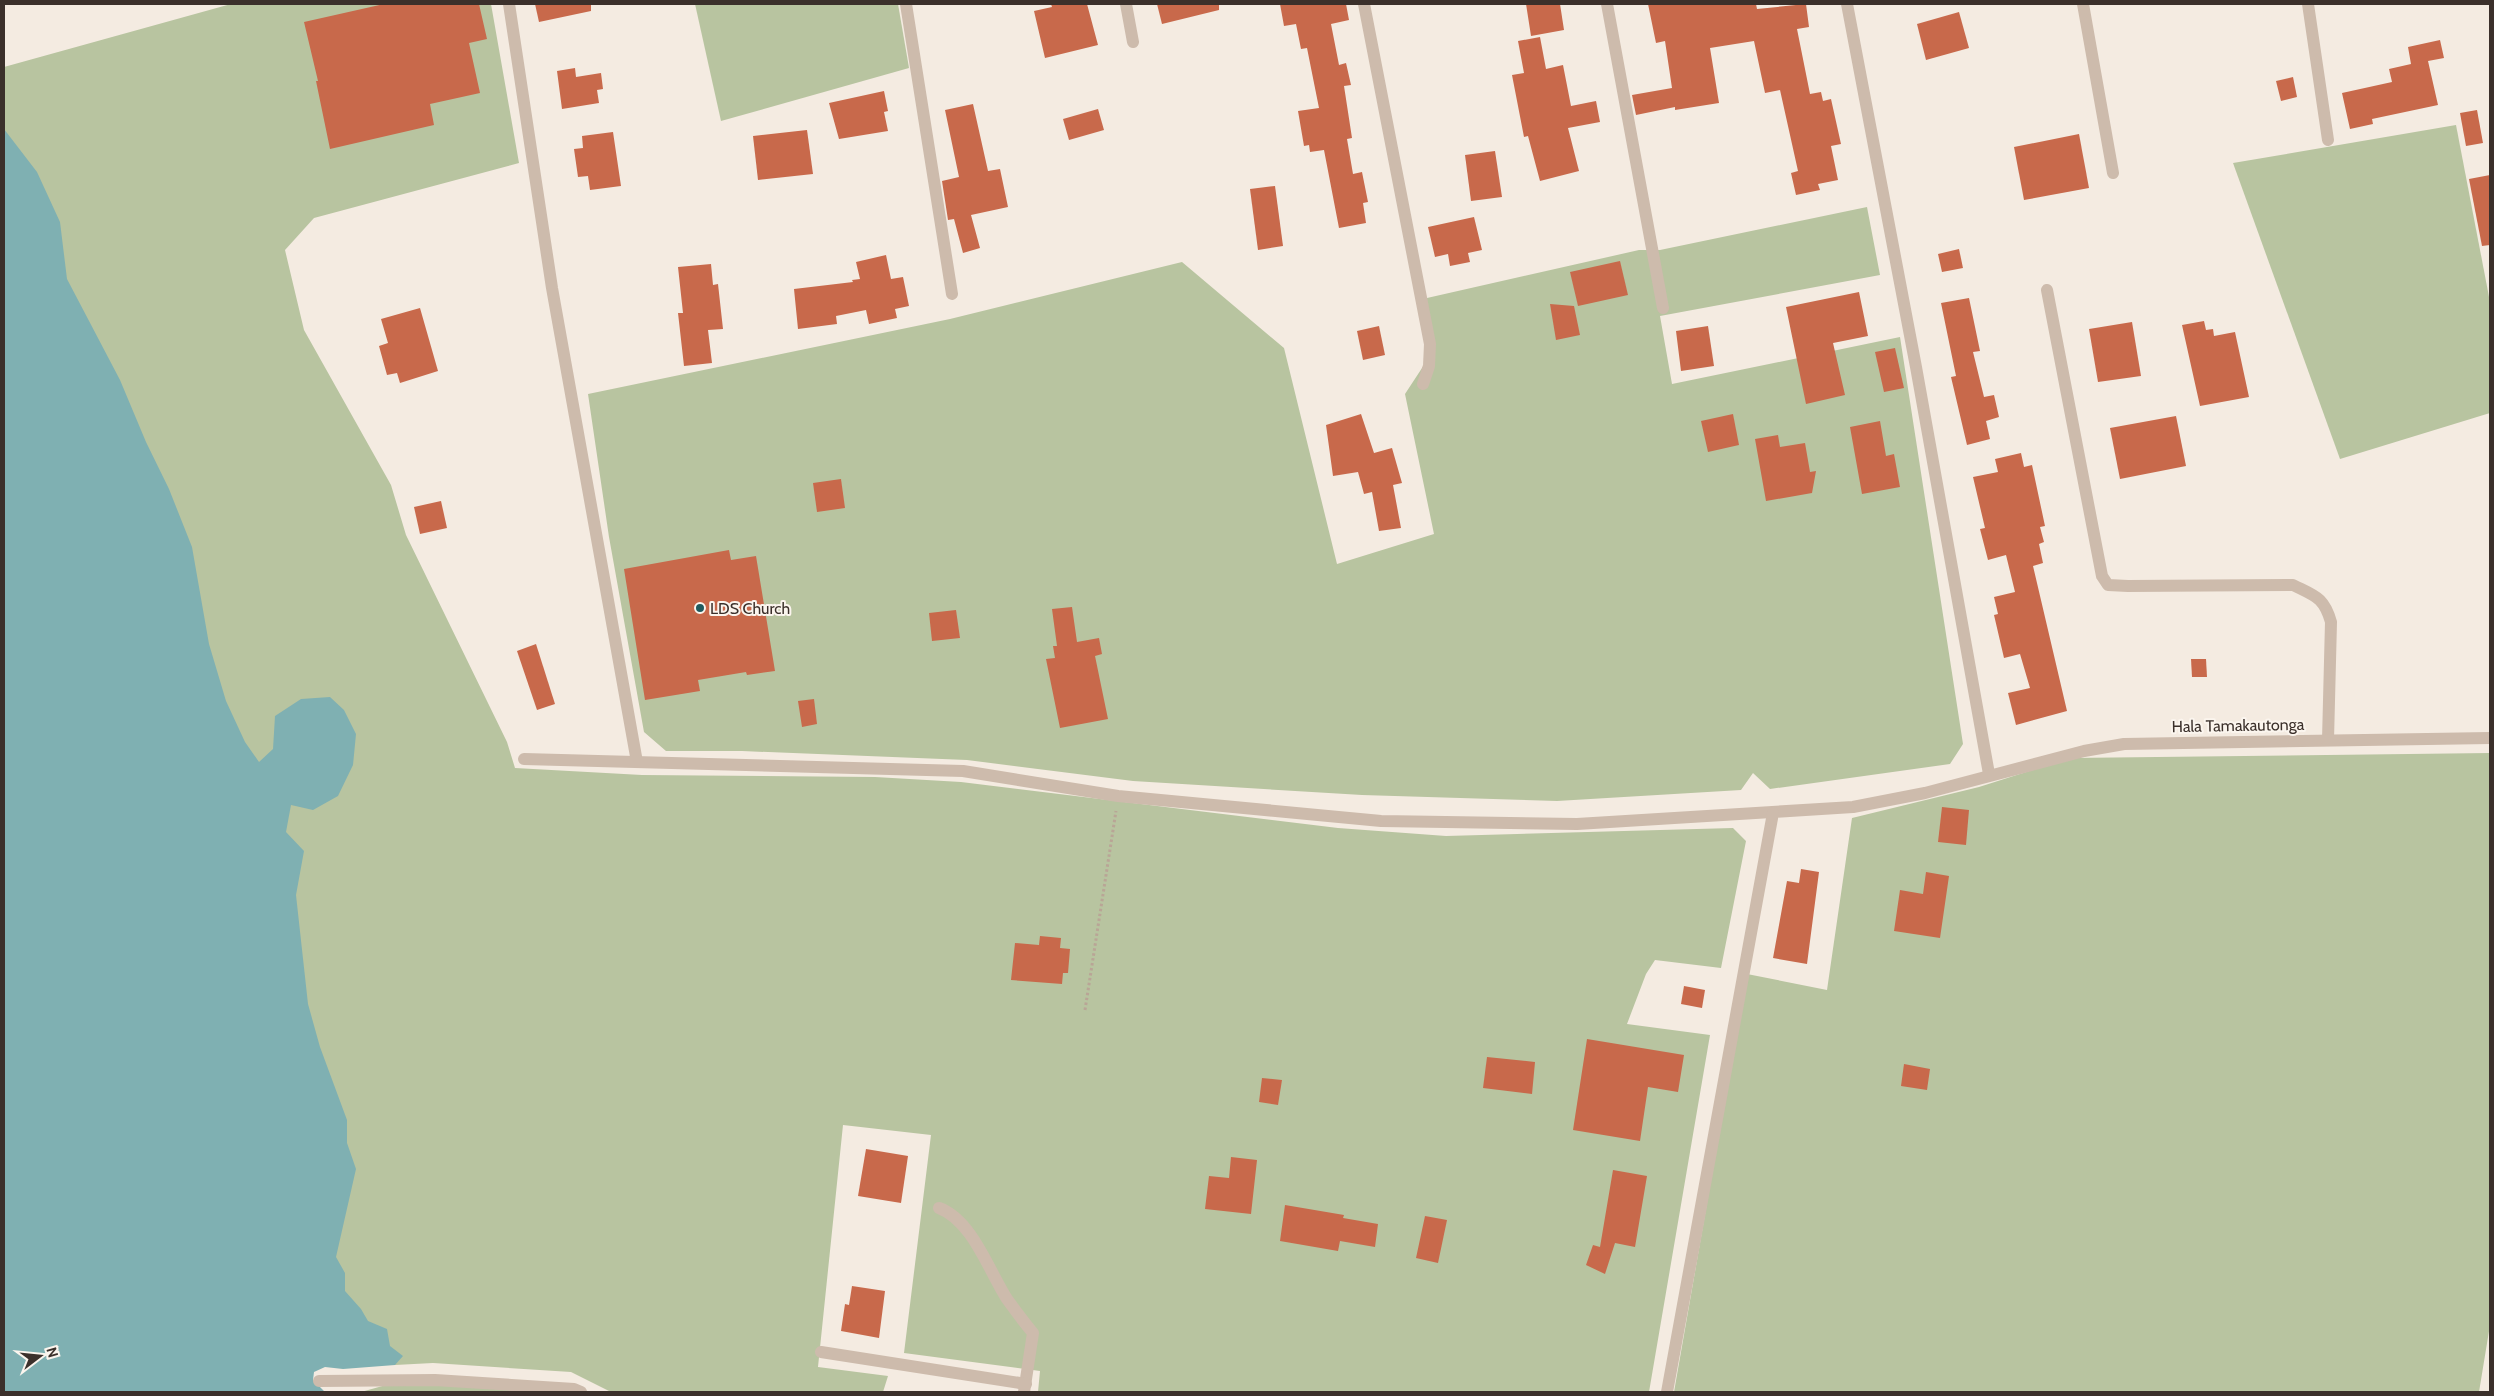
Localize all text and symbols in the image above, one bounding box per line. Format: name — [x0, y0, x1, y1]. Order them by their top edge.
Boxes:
place label: LDS Church — [710, 599, 790, 618]
marker: LDS Church — [694, 602, 706, 614]
street label: Hala Tamakautonga — [2172, 715, 2305, 736]
north arrow — [15, 1331, 65, 1381]
text: N — [42, 1345, 63, 1360]

